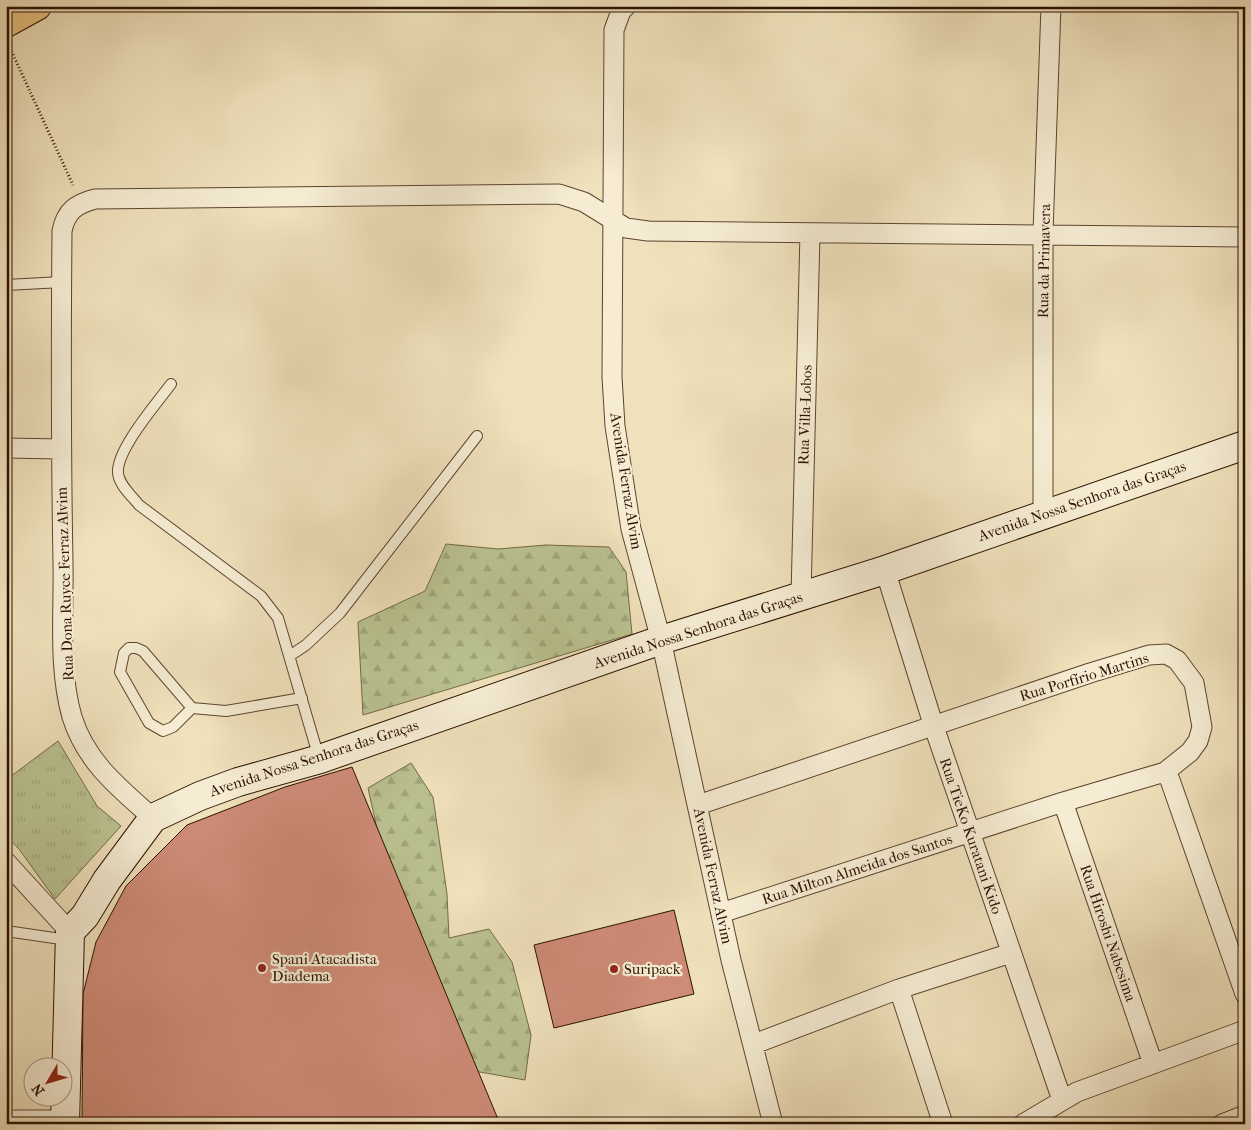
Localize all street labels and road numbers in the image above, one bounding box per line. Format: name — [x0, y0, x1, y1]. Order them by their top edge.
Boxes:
street label: Rua da Primavera — [1034, 203, 1054, 318]
street label: Rua Villa-Lobos — [794, 364, 816, 465]
street label: Avenida Ferraz Alvim — [606, 410, 646, 551]
street label: Avenida Nossa Senhora das Graças — [975, 457, 1189, 545]
street label: Rua Dona Ruyce Ferraz Alvim — [53, 486, 77, 681]
street label: Avenida Nossa Senhora das Graças — [590, 588, 805, 673]
street label: Rua Porfírio Martins — [1017, 649, 1151, 705]
street label: Avenida Nossa Senhora das Graças — [206, 716, 421, 801]
street label: Rua TieKo Kuratani Kido — [936, 755, 1006, 917]
street label: Avenida Ferraz Alvim — [690, 805, 736, 946]
street label: Rua Milton Almeida dos Santos — [760, 830, 955, 908]
street label: Rua Hiroshi Nabesima — [1076, 862, 1140, 1005]

